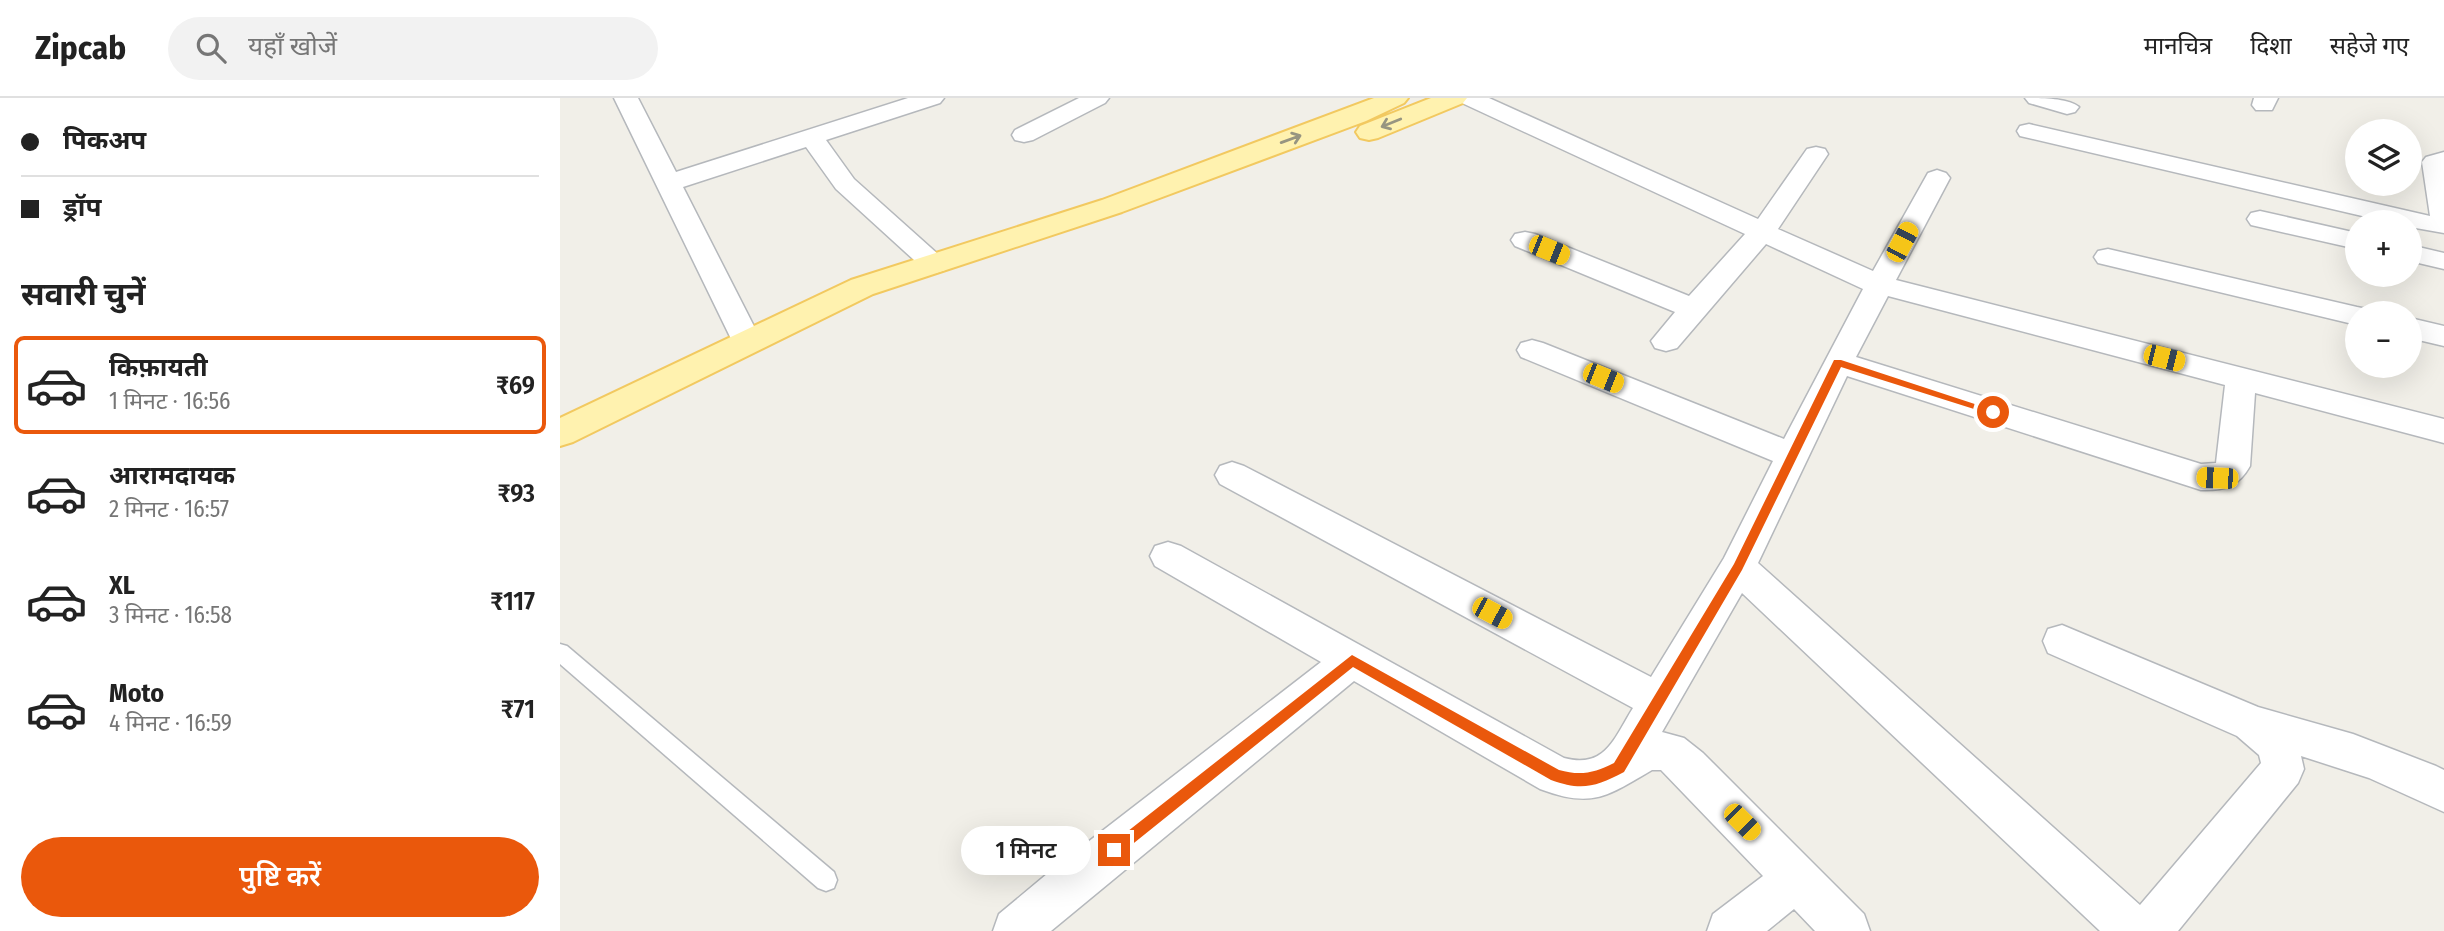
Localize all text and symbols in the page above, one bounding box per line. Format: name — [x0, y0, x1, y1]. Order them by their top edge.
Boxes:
search box — [168, 17, 658, 80]
text: Zipcab — [35, 28, 126, 68]
icon: search — [192, 29, 230, 67]
text: यहाँ खोजें — [248, 31, 337, 62]
text: मानचित्र — [2144, 32, 2212, 60]
text: दिशा — [2250, 32, 2292, 60]
text: सहेजे गए — [2330, 32, 2409, 60]
one-way arrow — [1380, 118, 1402, 131]
map controls — [2345, 119, 2422, 378]
button: layers — [2345, 119, 2422, 196]
text: पिकअप — [63, 125, 146, 156]
one-way arrow — [1279, 132, 1301, 144]
text: ड्रॉप — [63, 192, 101, 223]
button: + — [2345, 210, 2422, 287]
car — [1883, 219, 1922, 265]
car — [1526, 232, 1573, 268]
text: सवारी चुनें — [21, 275, 145, 313]
button: − — [2345, 301, 2422, 378]
car — [2142, 343, 2187, 373]
text: किफ़ायती — [109, 352, 208, 383]
icon: car — [25, 354, 88, 417]
car — [1580, 360, 1627, 396]
text: ₹69 — [496, 370, 535, 401]
text: 1 मिनट · 16:56 — [109, 387, 230, 415]
route start — [1977, 396, 2009, 428]
text: आरामदायक — [109, 460, 235, 491]
icon: car — [25, 462, 88, 525]
car — [2196, 467, 2239, 489]
text: ₹93 — [497, 478, 535, 509]
text: 2 मिनट · 16:57 — [109, 495, 229, 523]
icon: car — [25, 570, 88, 633]
text: XL — [109, 570, 135, 601]
text: ₹117 — [490, 586, 535, 617]
car — [1469, 594, 1516, 632]
text: 3 मिनट · 16:58 — [109, 601, 232, 629]
icon: car — [25, 678, 88, 741]
text: Moto — [109, 678, 164, 709]
text: ₹71 — [501, 694, 535, 725]
text: 4 मिनट · 16:59 — [109, 709, 232, 737]
car — [1720, 800, 1765, 844]
callout: 1 मिनट — [960, 826, 1090, 874]
route end — [1098, 834, 1130, 866]
text: 1 मिनट — [995, 836, 1057, 864]
button: पुष्टि करें — [21, 837, 539, 917]

